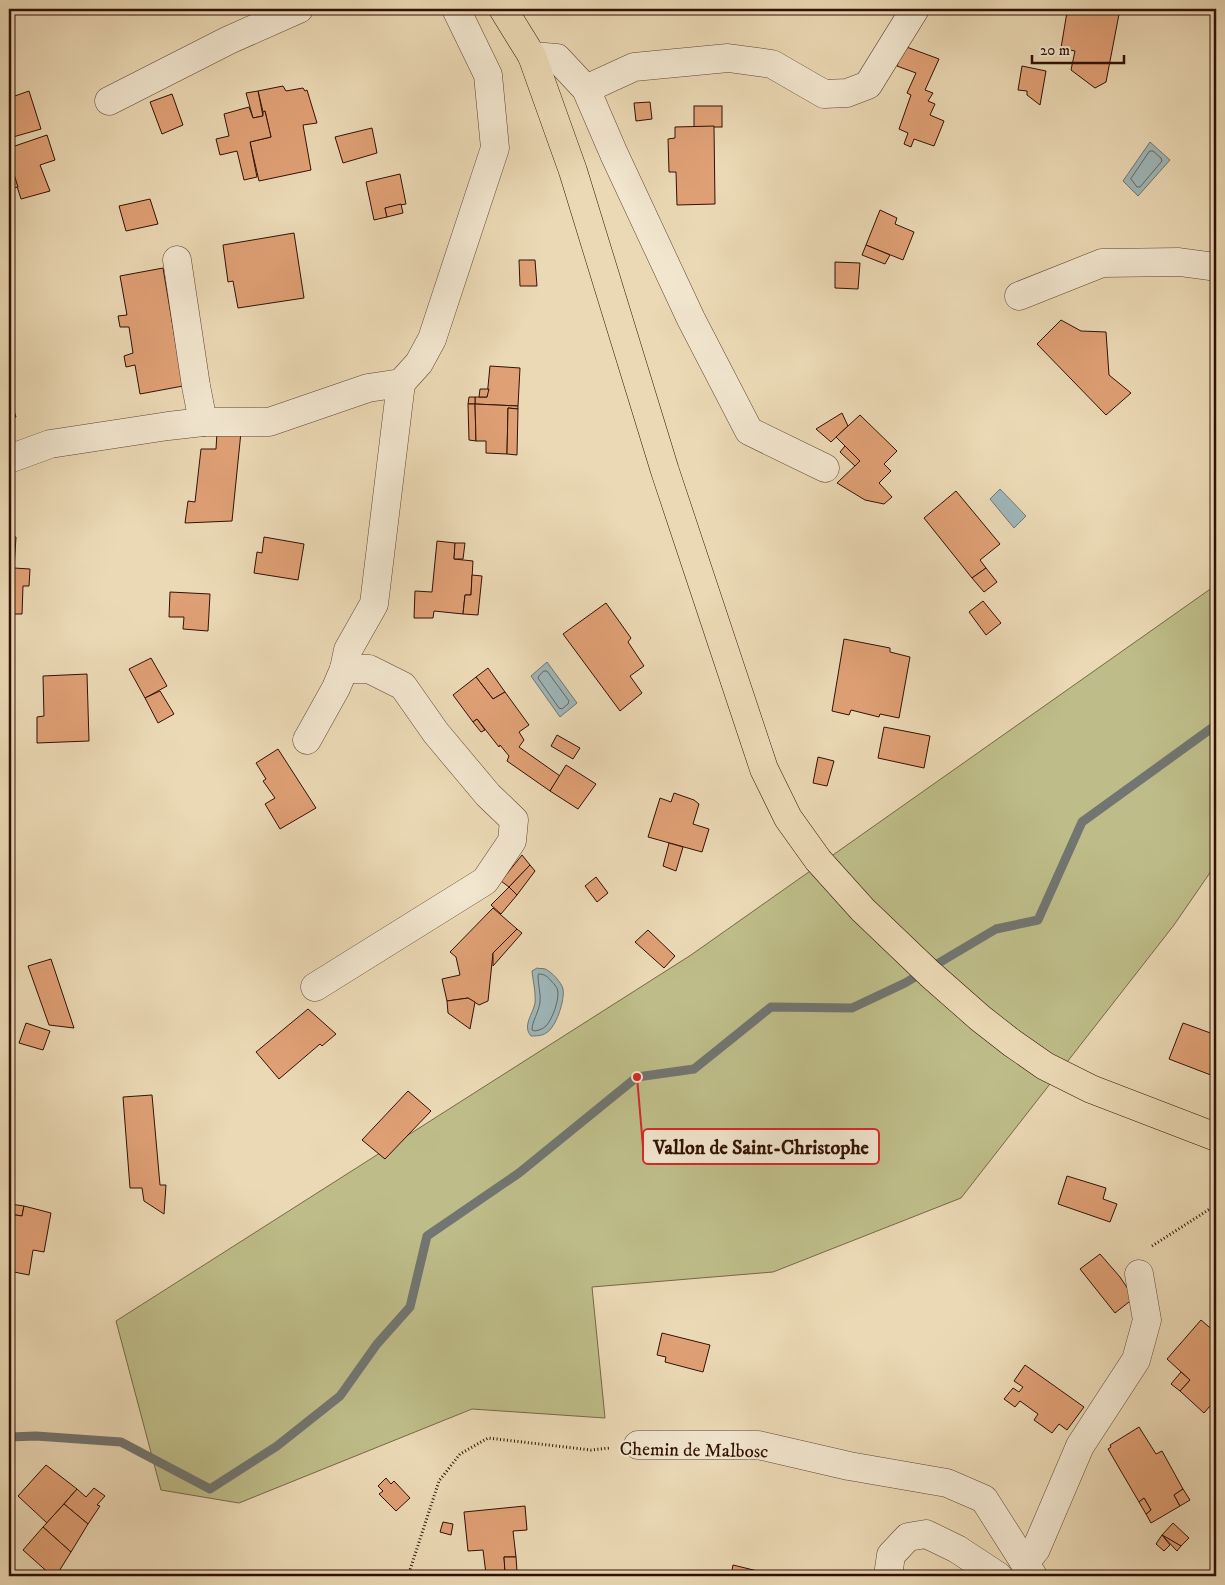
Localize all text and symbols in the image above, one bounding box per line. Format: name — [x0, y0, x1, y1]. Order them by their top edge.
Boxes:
scale bar — [1032, 32, 1125, 64]
text: 20 m — [1040, 41, 1070, 60]
callout: Vallon de Saint-Christophe — [643, 1129, 879, 1164]
text: Vallon de Saint-Christophe — [652, 1136, 870, 1161]
street label: Chemin de Malbosc — [619, 1438, 769, 1463]

